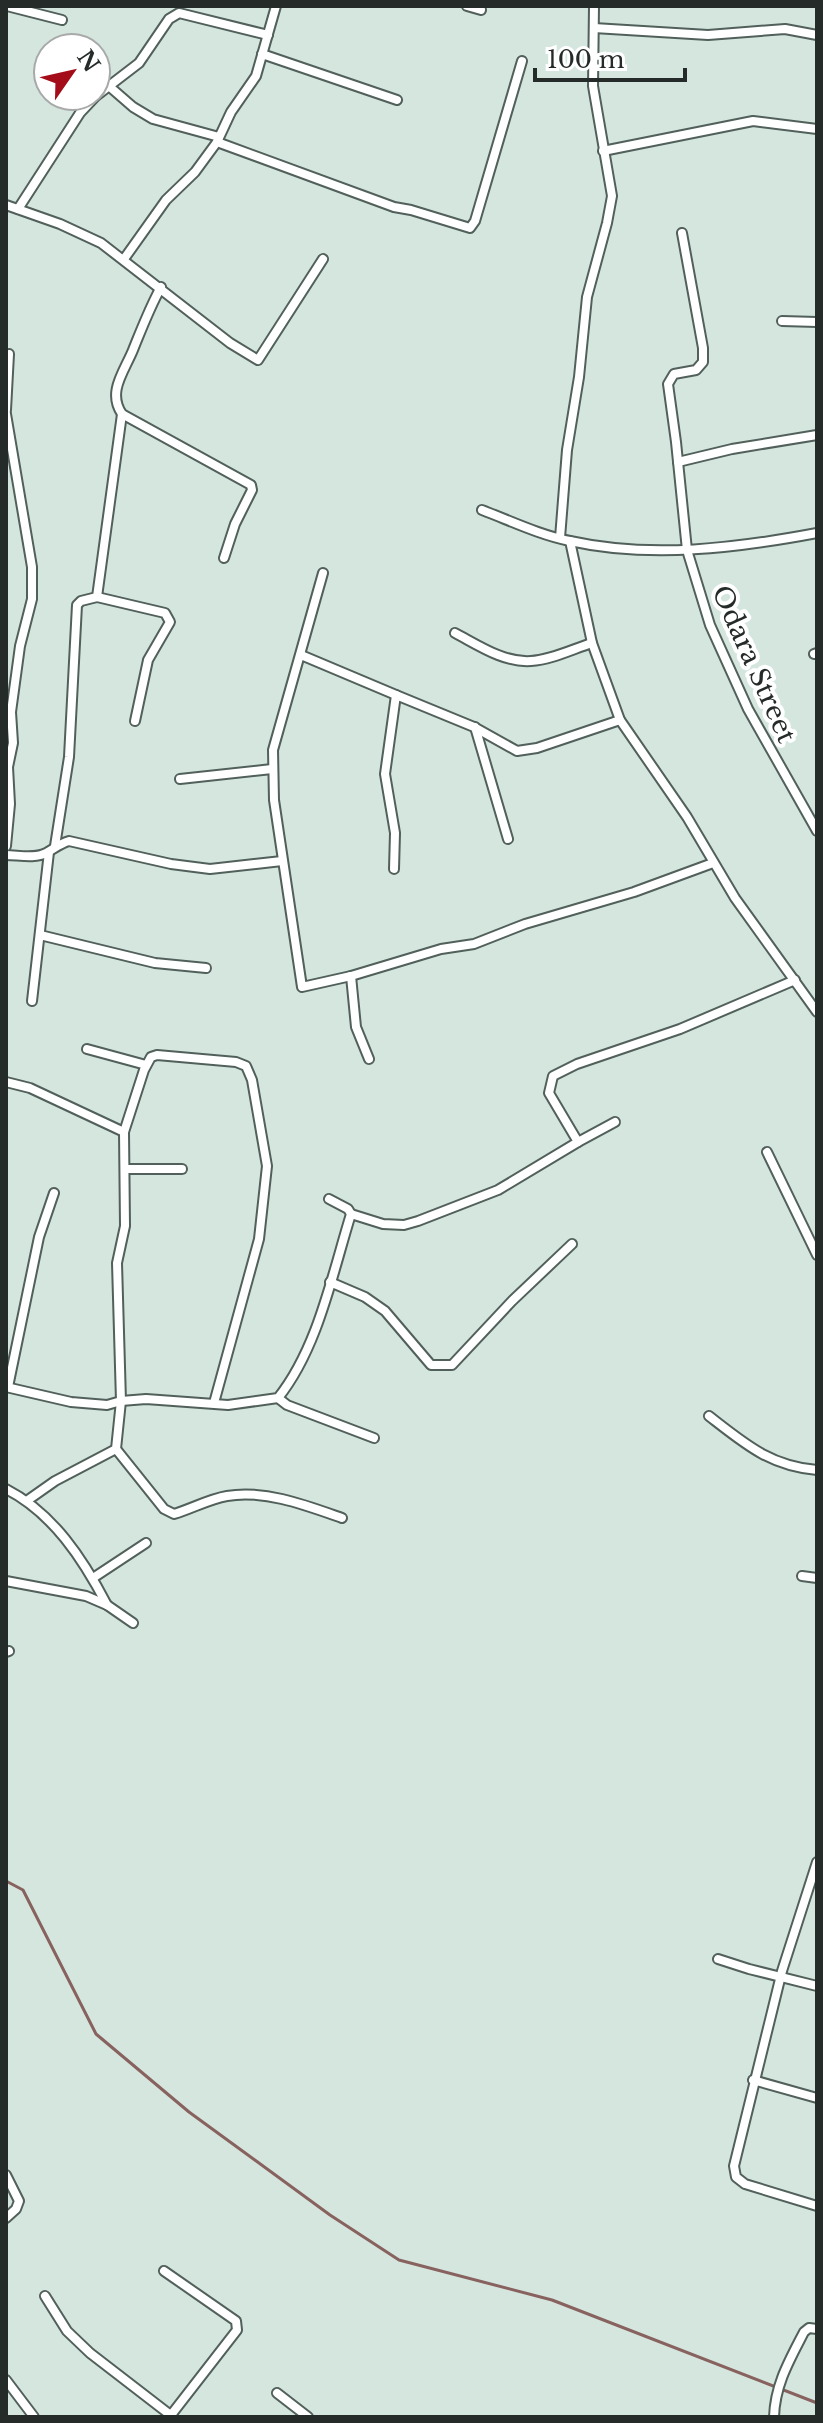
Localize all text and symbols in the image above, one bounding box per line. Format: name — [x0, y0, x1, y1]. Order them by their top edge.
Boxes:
north arrow — [32, 32, 112, 112]
scale bar — [535, 32, 685, 82]
text: N — [71, 45, 105, 77]
text: 100 m — [547, 45, 625, 74]
street label: Odara Street — [705, 580, 803, 748]

